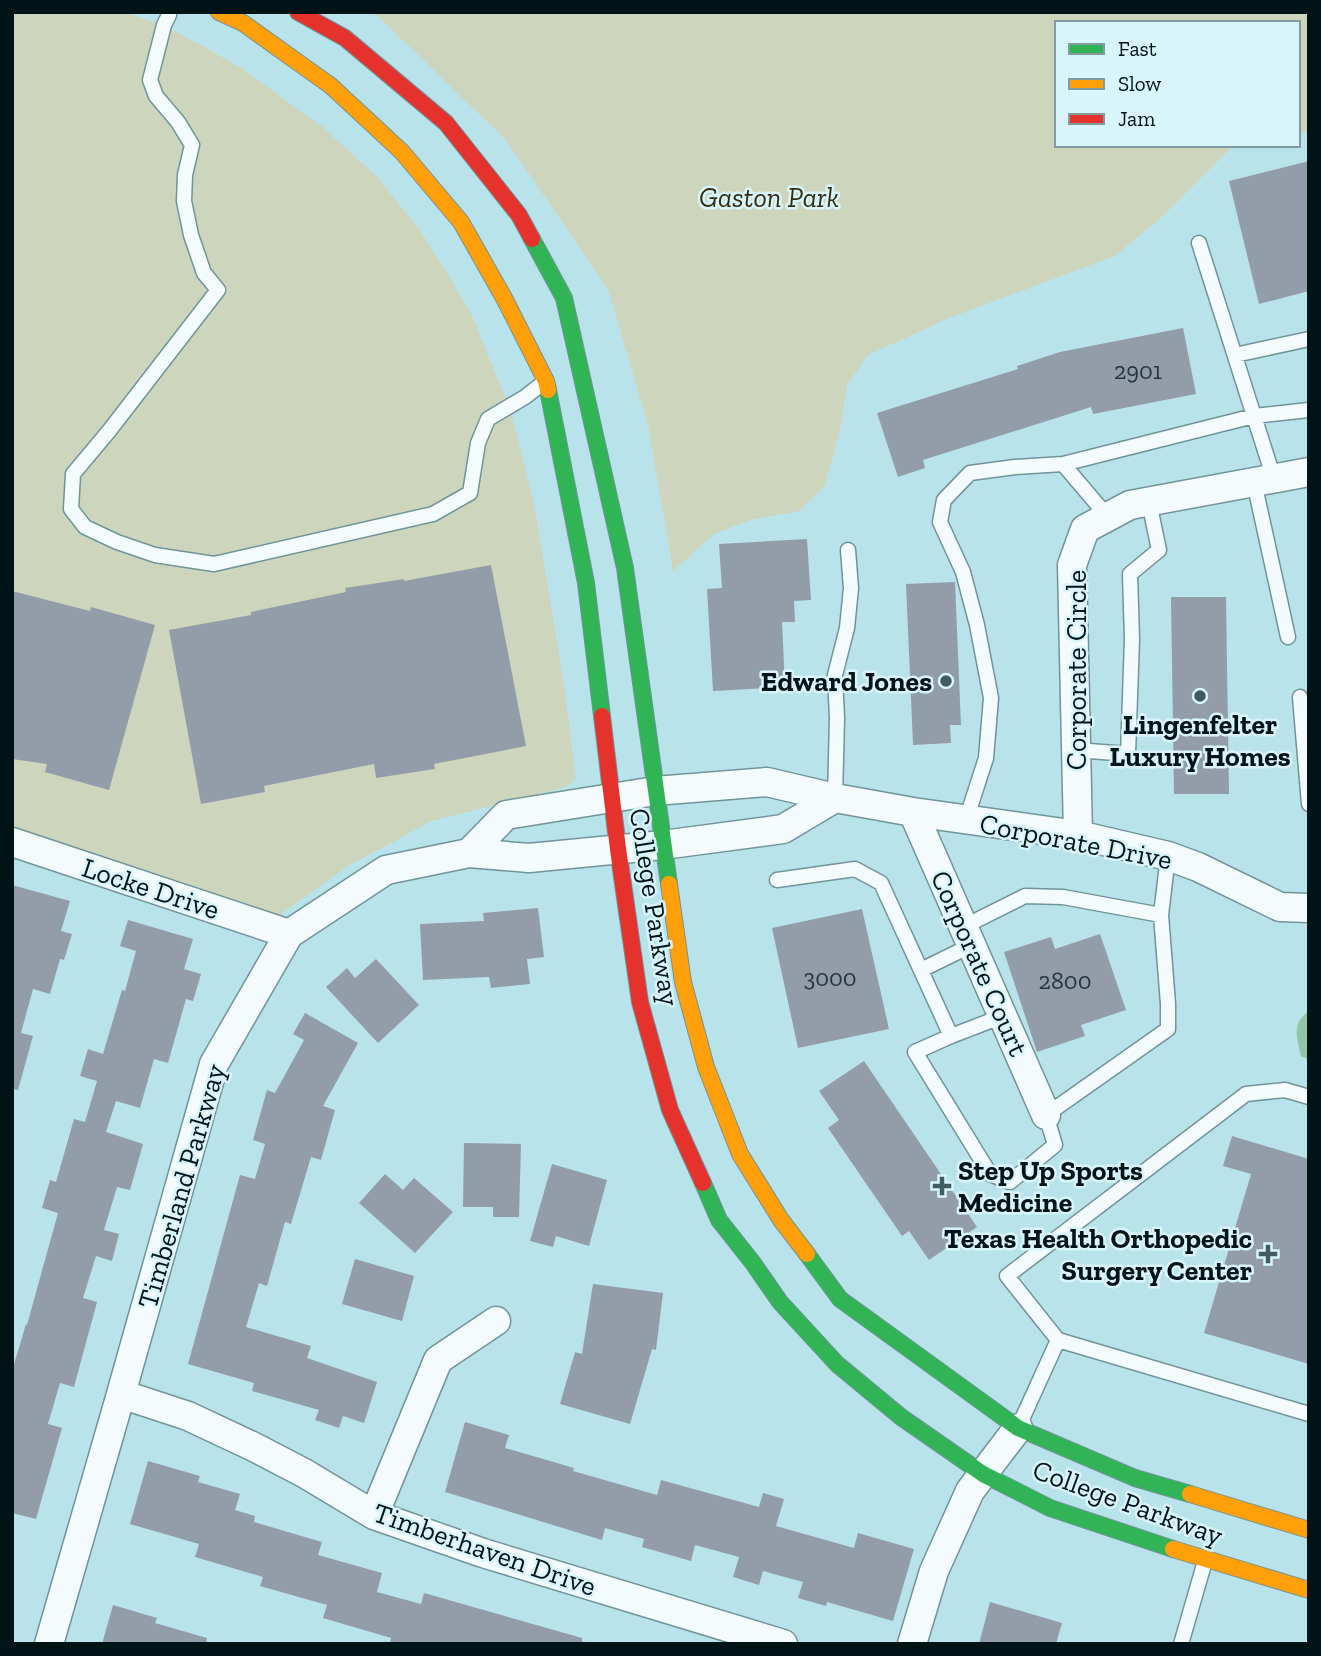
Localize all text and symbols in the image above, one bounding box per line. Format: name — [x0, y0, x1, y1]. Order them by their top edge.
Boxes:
legend — [1055, 21, 1300, 147]
text: Fast — [1118, 36, 1157, 61]
text: Slow — [1118, 71, 1161, 96]
text: Jam — [1118, 106, 1155, 131]
park label: Gaston Park — [699, 181, 839, 214]
house number: 2901 — [1114, 356, 1162, 385]
street label: Corporate Circle — [1060, 570, 1093, 770]
place label: Edward Jones — [761, 665, 932, 698]
marker: Edward Jones — [938, 673, 954, 689]
marker: Lingenfelter Luxury Homes — [1192, 688, 1208, 704]
place label: Lingenfelter Luxury Homes — [1109, 708, 1291, 773]
street label: College Parkway — [623, 806, 687, 1009]
street label: Corporate Drive — [977, 807, 1175, 876]
street label: Locke Drive — [78, 851, 224, 926]
street label: Corporate Court — [924, 865, 1035, 1062]
house number: 3000 — [803, 963, 857, 992]
house number: 2800 — [1039, 966, 1091, 995]
street label: Timberland Parkway — [131, 1060, 232, 1312]
place label: Step Up Sports Medicine — [958, 1154, 1143, 1219]
marker: Step Up Sports Medicine — [932, 1176, 952, 1196]
place label: Texas Health Orthopedic Surgery Center — [944, 1222, 1252, 1287]
marker: Texas Health Orthopedic Surgery Center — [1258, 1244, 1278, 1264]
street label: College Parkway — [1028, 1453, 1228, 1552]
street label: Timberhaven Drive — [369, 1496, 600, 1603]

